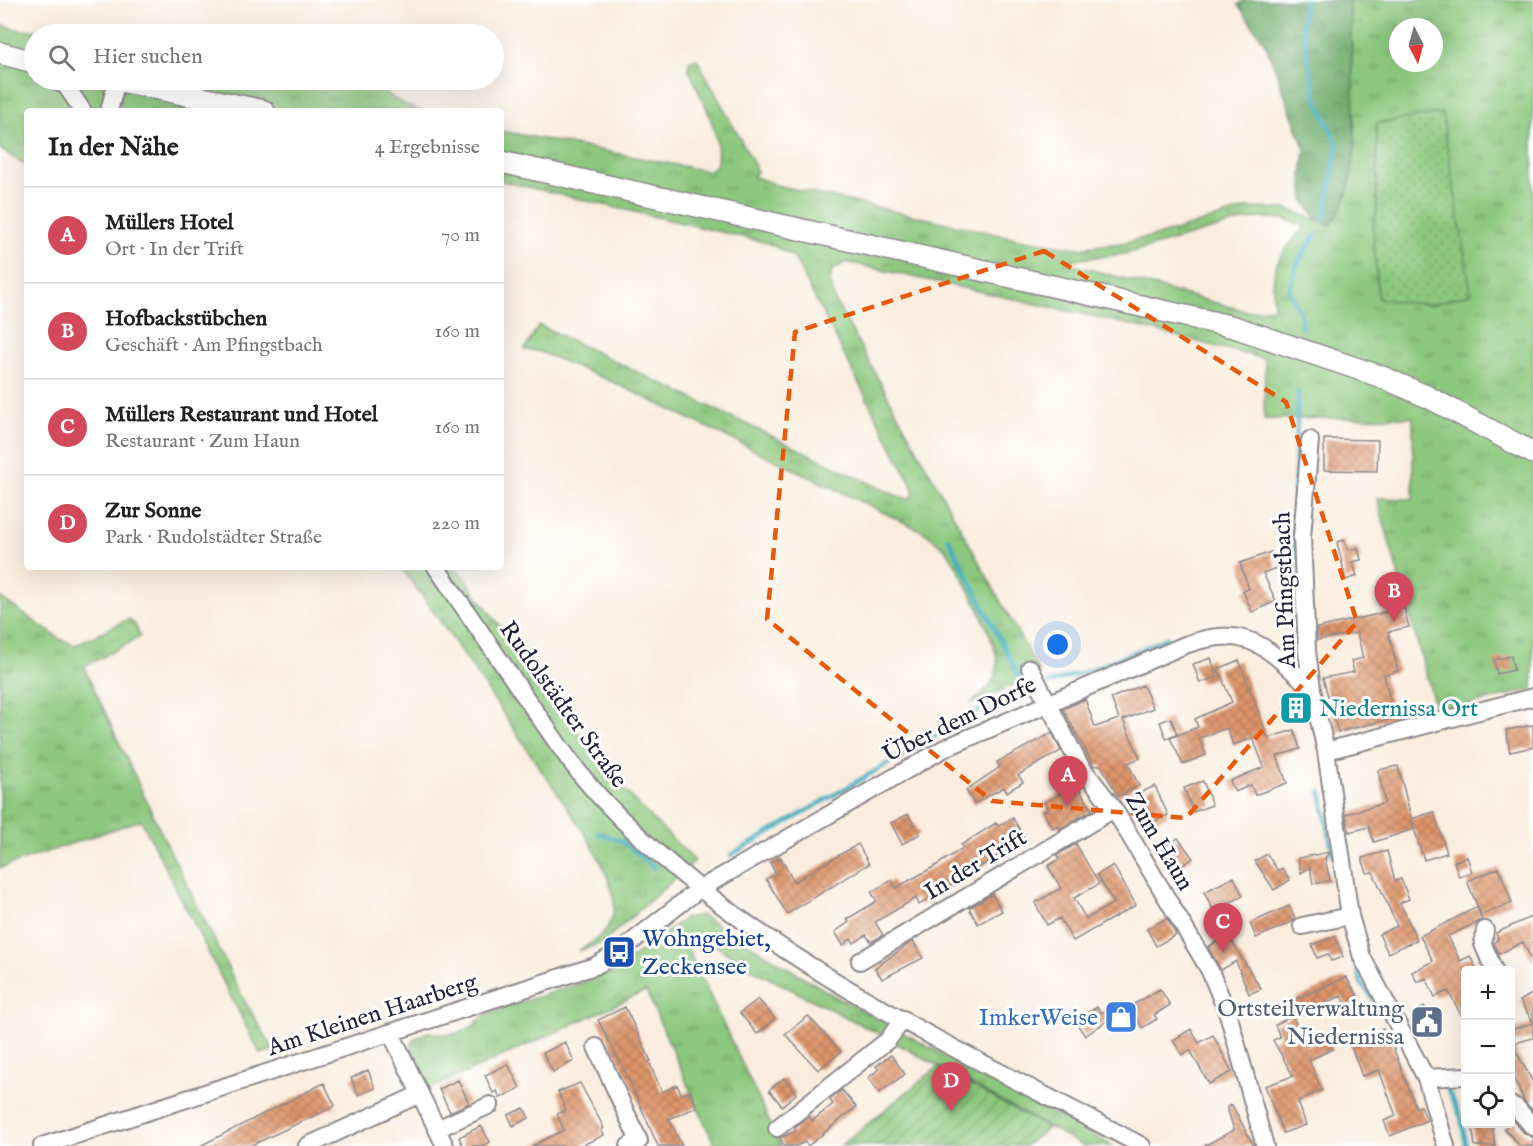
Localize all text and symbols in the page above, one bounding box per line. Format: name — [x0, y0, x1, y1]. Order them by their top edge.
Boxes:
north arrow — [1389, 18, 1443, 72]
search box — [24, 24, 504, 90]
icon: search — [45, 41, 78, 74]
text: Hier suchen — [93, 43, 203, 71]
text: In der Nähe — [48, 131, 179, 164]
text: 4 Ergebnisse — [375, 135, 480, 160]
text: Müllers Hotel — [105, 209, 234, 237]
text: A — [61, 223, 74, 248]
text: 70 m — [441, 223, 480, 248]
text: Ort · In der Trift — [105, 237, 244, 262]
text: Hofbackstübchen — [105, 305, 267, 333]
text: B — [61, 319, 74, 344]
text: 160 m — [434, 319, 480, 344]
text: Geschäft · Am Pfingstbach — [105, 333, 323, 358]
text: Müllers Restaurant und Hotel — [105, 401, 378, 429]
text: C — [60, 415, 75, 440]
text: 160 m — [434, 415, 480, 440]
text: Restaurant · Zum Haun — [105, 429, 300, 454]
text: Zur Sonne — [105, 497, 201, 525]
text: D — [59, 511, 76, 536]
text: 220 m — [432, 511, 480, 536]
street label: Am Pfingstbach — [1267, 511, 1304, 670]
text: Park · Rudolstädter Straße — [105, 525, 322, 550]
pin: B — [1374, 572, 1414, 622]
street label: Rudolstädter Straße — [492, 615, 634, 795]
your location — [1043, 630, 1072, 659]
street label: Über dem Dorfe — [878, 670, 1042, 771]
building icon: Niedernissa Ort — [1278, 690, 1314, 726]
place label: Niedernissa Ort — [1319, 694, 1478, 725]
pin: A — [1048, 756, 1088, 806]
street label: Zum Haun — [1117, 787, 1200, 897]
street label: In der Trift — [919, 823, 1033, 908]
pin: C — [1204, 904, 1242, 953]
place label: Wohngebiet, Zeckensee — [642, 924, 771, 983]
bus stop icon: Wohngebiet, Zeckensee — [601, 934, 637, 970]
map controls — [1461, 966, 1515, 1128]
button: + — [1461, 966, 1515, 1020]
street label: Am Kleinen Haarberg — [263, 967, 482, 1064]
place label: Ortsteilverwaltung Niedernissa — [1217, 994, 1405, 1053]
shop icon: ImkerWeise — [1103, 999, 1139, 1035]
place label: ImkerWeise — [979, 1003, 1098, 1034]
public building icon: Ortsteilverwaltung Niedernissa — [1409, 1004, 1445, 1040]
button: − — [1461, 1020, 1515, 1074]
pin: D — [932, 1062, 970, 1112]
button: locate — [1461, 1074, 1515, 1128]

